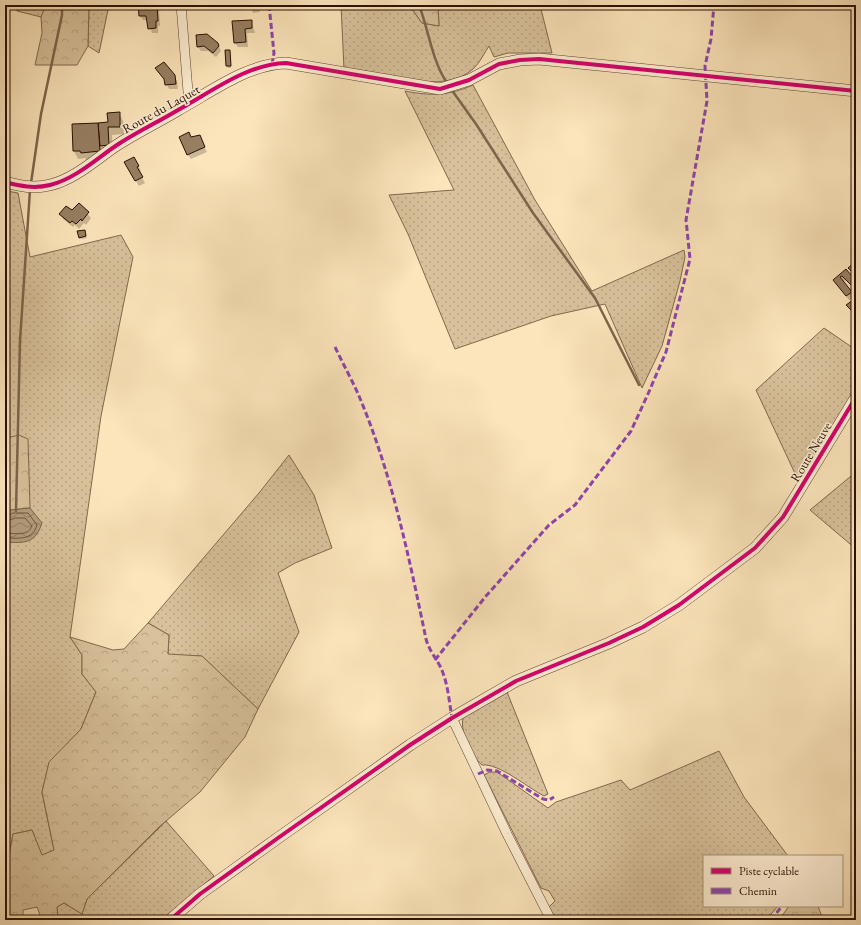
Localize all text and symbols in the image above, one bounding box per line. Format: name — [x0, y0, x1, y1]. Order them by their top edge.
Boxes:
street label: Route du Laquet — [119, 81, 203, 137]
street label: Route Neuve — [786, 419, 836, 485]
legend — [703, 855, 843, 907]
text: Piste cyclable — [739, 863, 799, 879]
text: Chemin — [739, 883, 778, 899]

